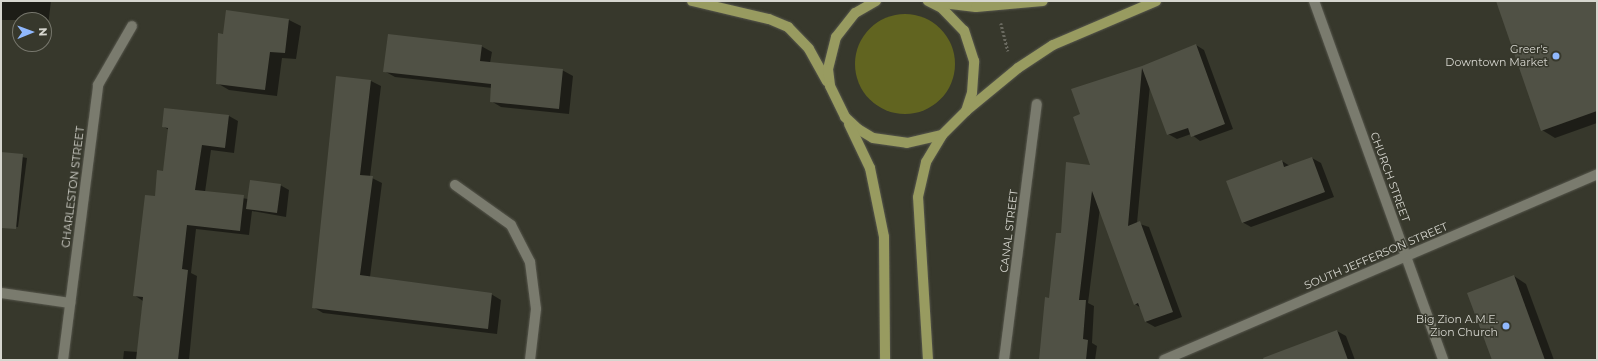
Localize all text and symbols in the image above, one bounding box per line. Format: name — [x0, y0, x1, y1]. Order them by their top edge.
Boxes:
north arrow — [12, 12, 52, 52]
text: N — [36, 27, 50, 36]
place label: Greer's Downtown Market — [1445, 43, 1548, 69]
marker: Greer's Downtown Market — [1551, 51, 1561, 61]
street label: CHARLESTON STREET — [59, 126, 87, 248]
street label: CHURCH STREET — [1368, 130, 1412, 224]
street label: CANAL STREET — [997, 189, 1021, 273]
street label: SOUTH JEFFERSON STREET — [1302, 220, 1450, 292]
place label: Big Zion A.M.E. Zion Church — [1416, 313, 1498, 339]
marker: Big Zion A.M.E. Zion Church — [1501, 321, 1511, 331]

